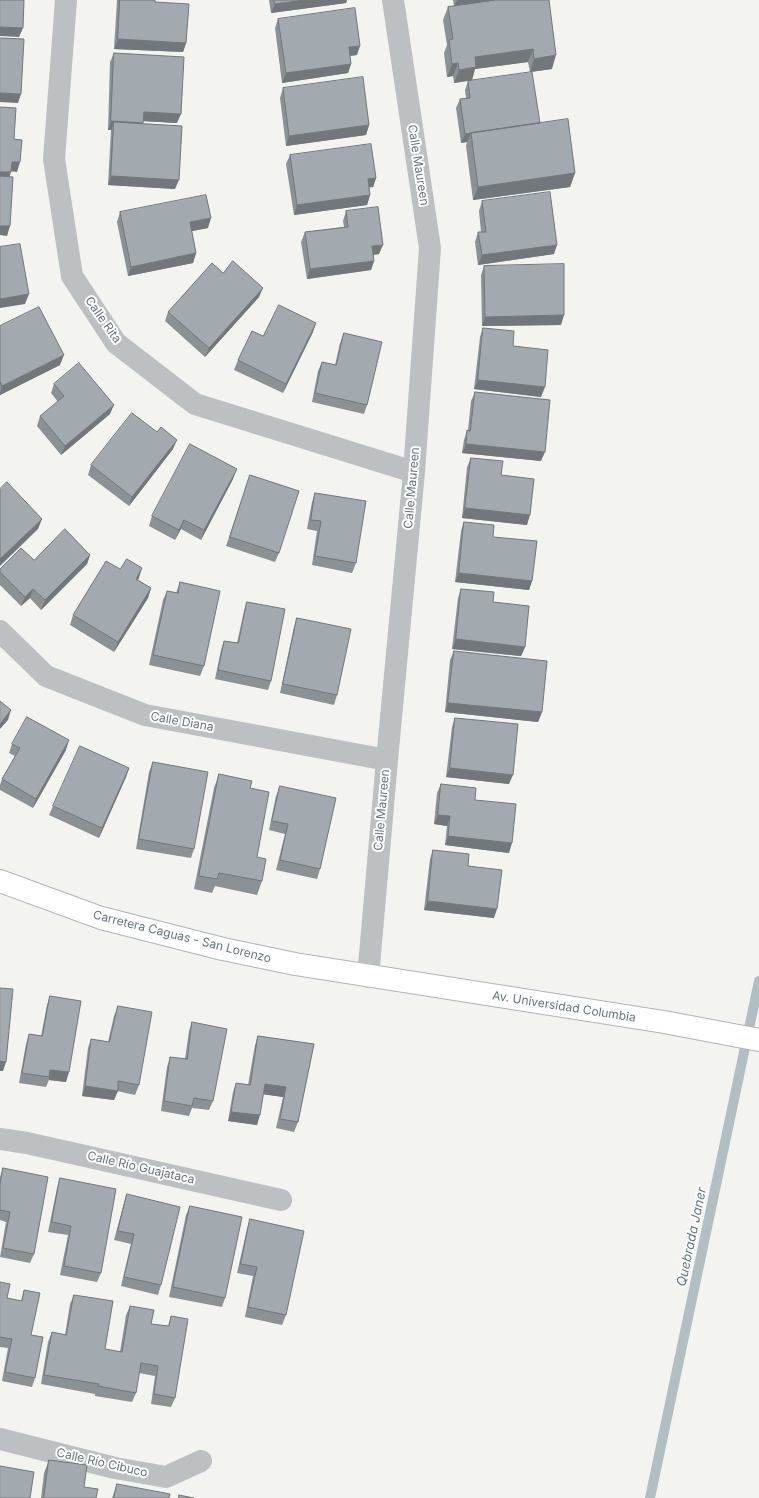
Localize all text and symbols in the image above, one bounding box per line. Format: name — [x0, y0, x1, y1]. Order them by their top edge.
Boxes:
street label: Calle Maureen — [404, 123, 432, 207]
street label: Calle Rita — [82, 294, 124, 346]
street label: Calle Maureen — [401, 447, 423, 529]
street label: Calle Diana — [149, 709, 215, 735]
street label: Calle Maureen — [371, 769, 393, 851]
street label: Carretera Caguas - San Lorenzo — [91, 908, 273, 966]
street label: Av. Universidad Columbia — [491, 989, 637, 1025]
street label: Calle Río Guajataca — [86, 1149, 196, 1187]
water label: Quebrada Janer — [674, 1186, 710, 1288]
street label: Calle Río Cibuco — [55, 1446, 149, 1480]

